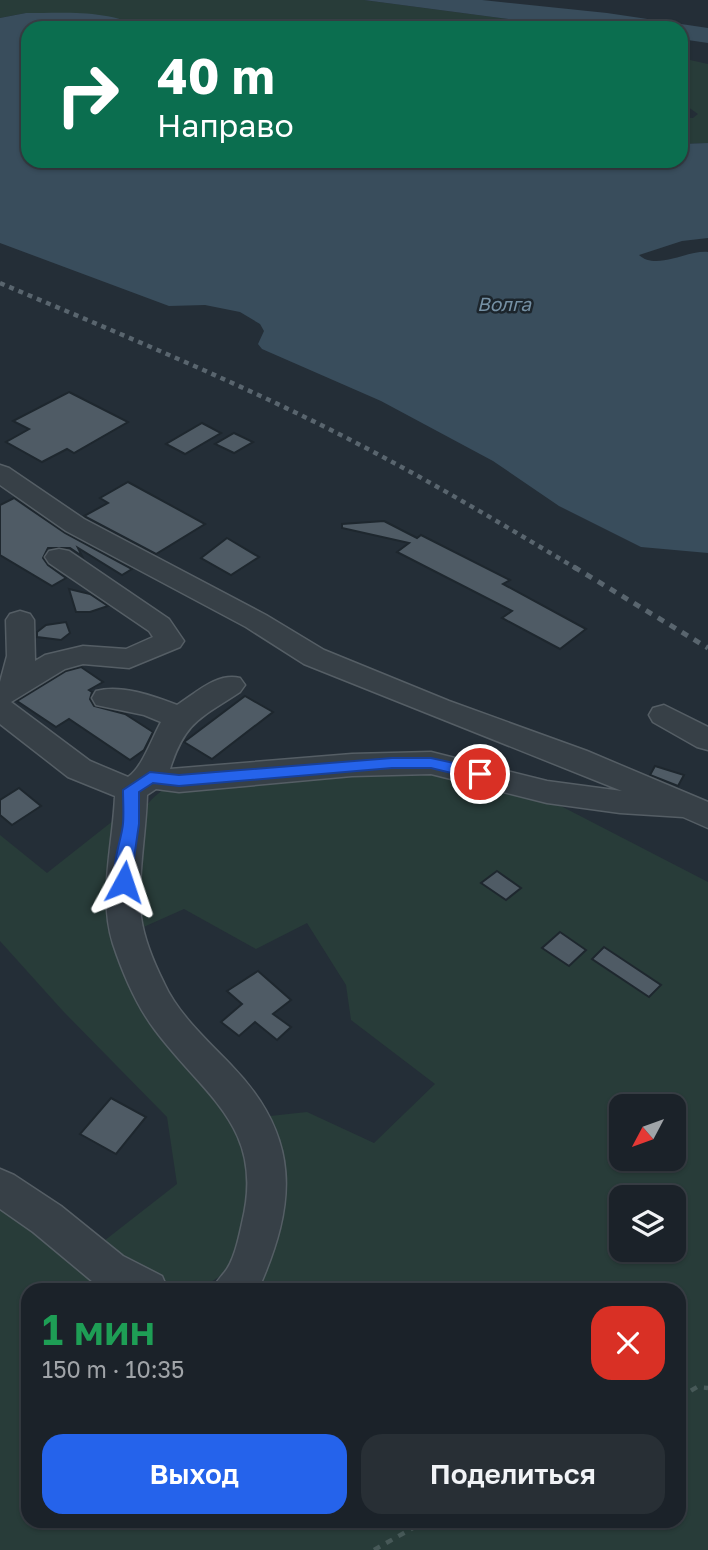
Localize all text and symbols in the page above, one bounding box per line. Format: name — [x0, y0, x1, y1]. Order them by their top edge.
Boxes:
text: 40 m — [157, 46, 275, 105]
icon: right — [42, 49, 133, 140]
text: Направо — [157, 106, 294, 144]
water label: Волга — [477, 292, 532, 315]
pin — [450, 744, 510, 804]
icon: arrive — [461, 755, 499, 793]
position arrow — [87, 845, 161, 919]
north arrow — [609, 1094, 686, 1171]
map controls — [609, 1094, 686, 1262]
button: layers — [609, 1185, 686, 1262]
text: 1 мин — [42, 1304, 155, 1354]
button: close — [591, 1306, 665, 1380]
text: 150 m · 10:35 — [42, 1355, 184, 1383]
button: Выход — [42, 1434, 347, 1514]
button: Поделиться — [361, 1434, 665, 1514]

